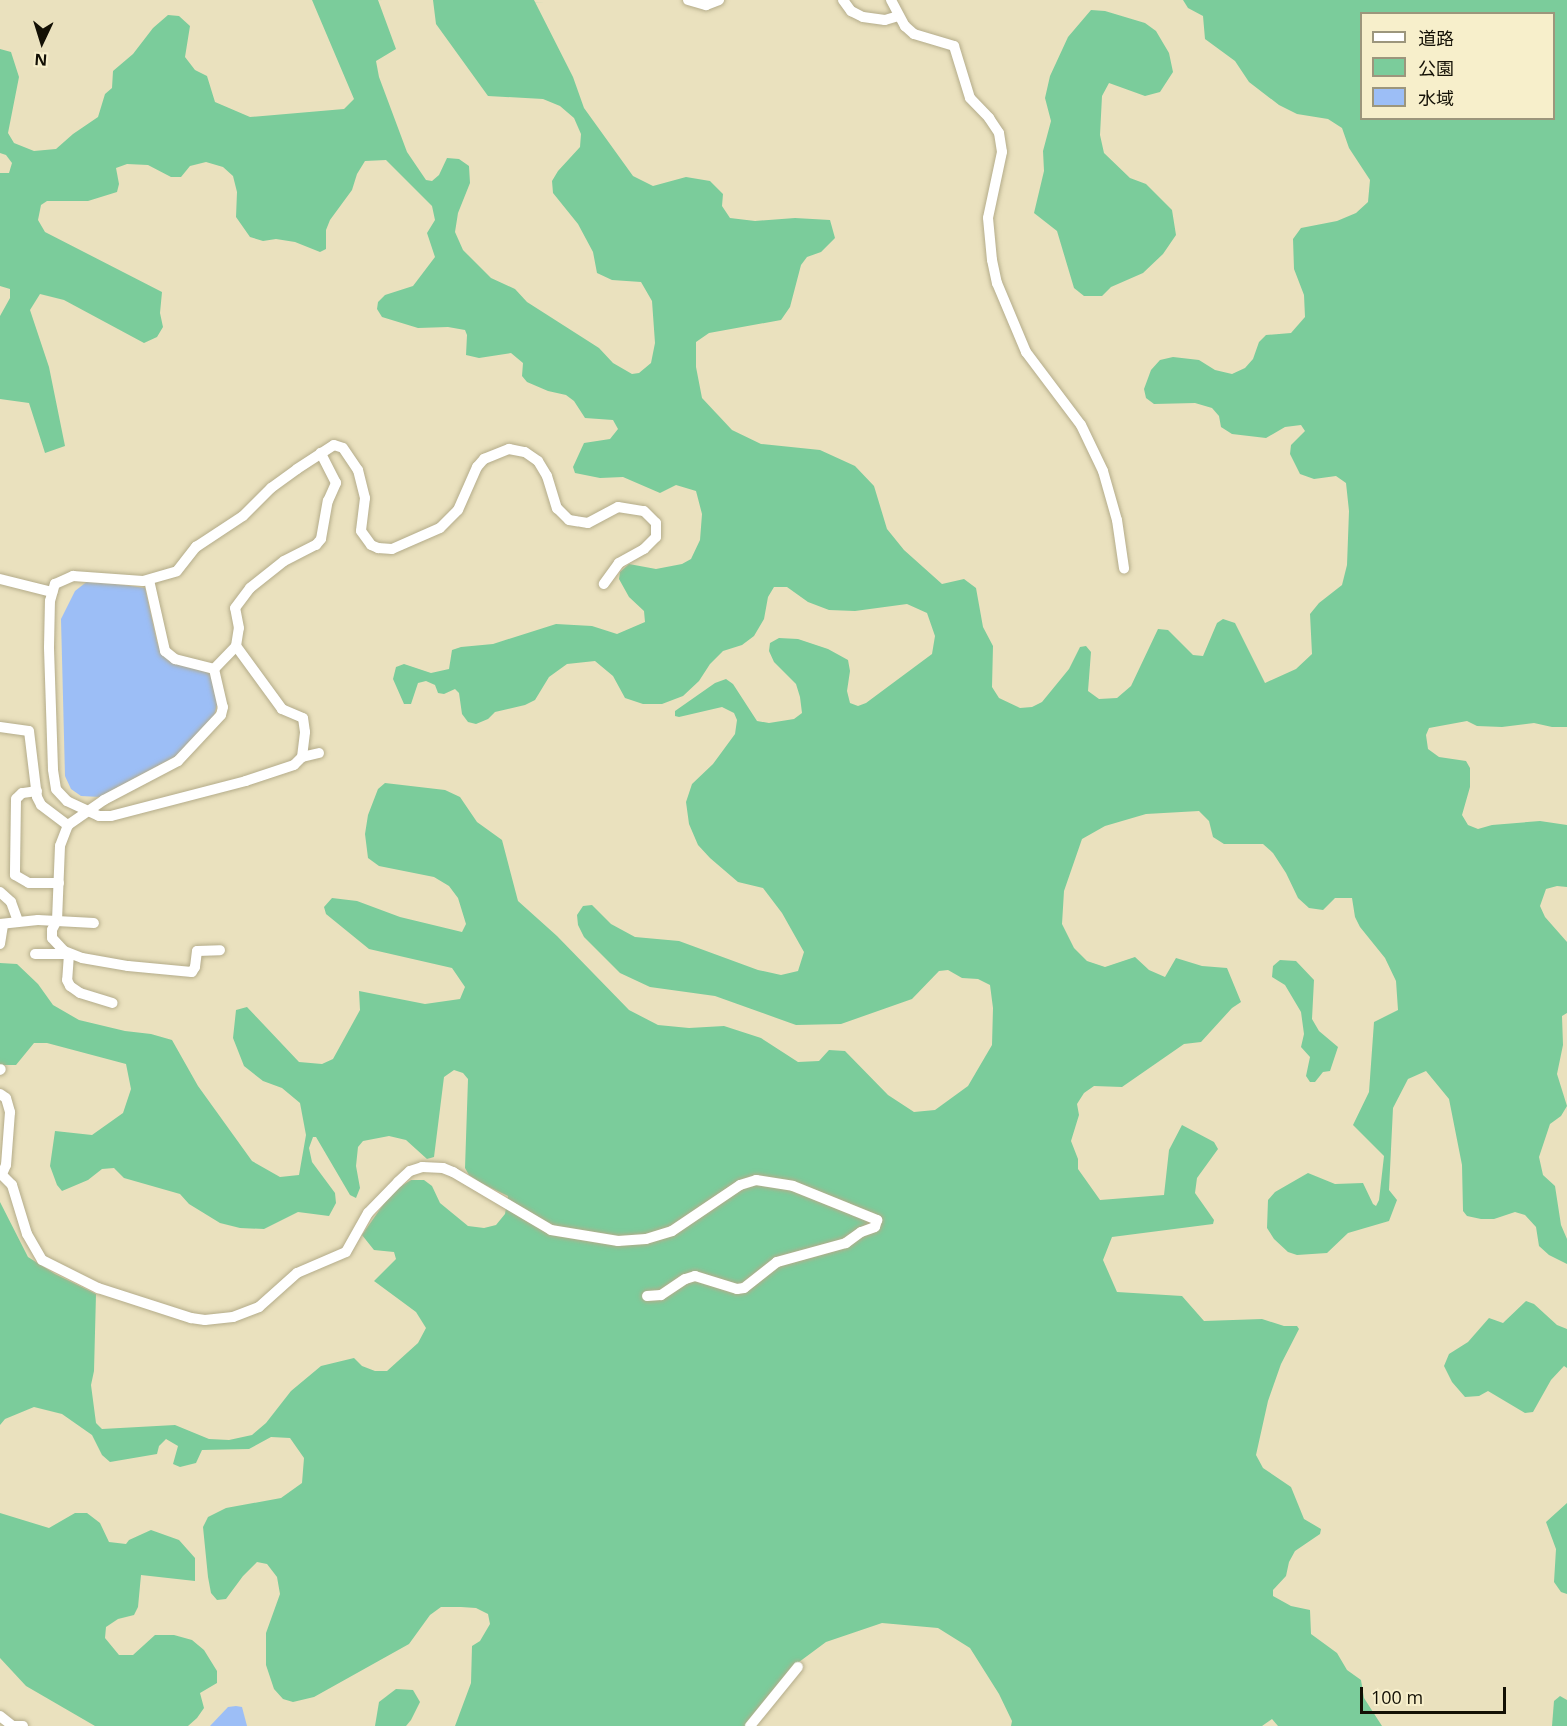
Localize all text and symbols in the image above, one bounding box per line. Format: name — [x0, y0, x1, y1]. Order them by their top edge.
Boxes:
north arrow — [12, 12, 72, 72]
legend — [1360, 12, 1555, 120]
text: 道路 — [1418, 26, 1454, 50]
text: N — [33, 49, 48, 71]
text: 公園 — [1418, 56, 1454, 80]
text: 水域 — [1418, 86, 1454, 110]
scale bar — [1363, 1675, 1508, 1713]
text: 100 m — [1371, 1685, 1423, 1709]

